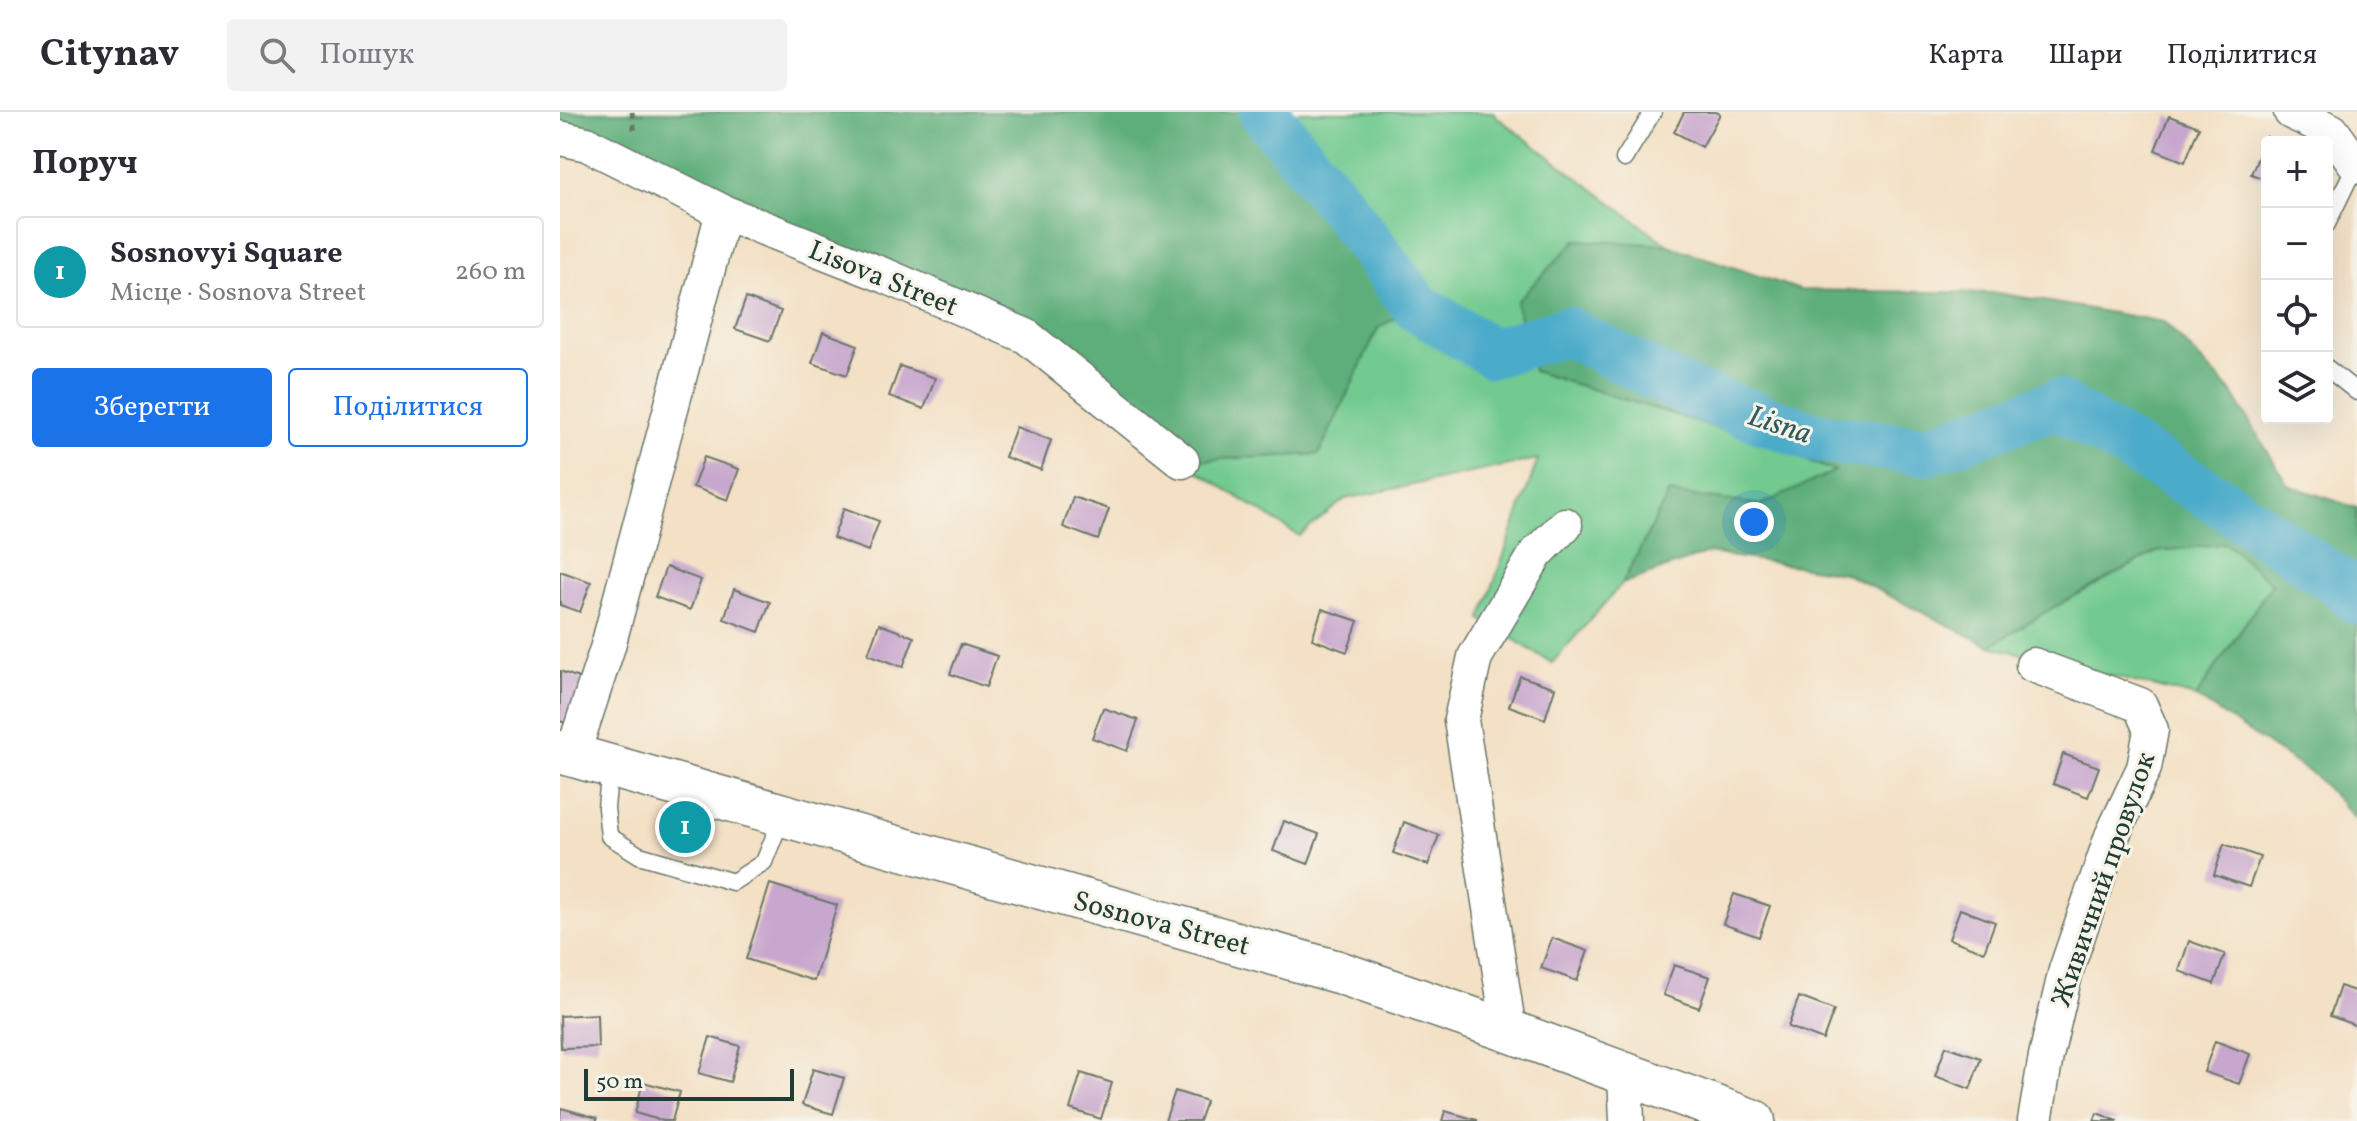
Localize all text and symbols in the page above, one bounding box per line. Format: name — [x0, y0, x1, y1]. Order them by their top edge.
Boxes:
search box — [227, 19, 787, 91]
text: Citynav — [40, 29, 179, 82]
icon: search — [255, 33, 299, 77]
text: Пошук — [319, 34, 414, 76]
text: Карта — [1928, 36, 2004, 75]
text: Шари — [2048, 36, 2123, 75]
text: Поділитися — [2167, 36, 2317, 75]
map controls — [2261, 136, 2333, 424]
button: + — [2261, 136, 2333, 208]
text: Поруч — [32, 141, 138, 188]
button: − — [2261, 208, 2333, 280]
street label: Lisova Street — [802, 232, 964, 327]
text: Sosnovyi Square — [110, 233, 343, 275]
text: 1 — [55, 254, 65, 290]
text: 260 m — [455, 254, 526, 290]
text: Місце · Sosnova Street — [110, 275, 366, 311]
button: locate — [2261, 280, 2333, 352]
button: layers — [2261, 352, 2333, 424]
button: Зберегти — [32, 368, 272, 447]
button: Поділитися — [288, 368, 528, 447]
water label: Lisna — [1742, 396, 1817, 456]
your location — [1734, 502, 1774, 542]
street label: Живичний провулок — [2042, 747, 2166, 1012]
pin: 1 — [659, 797, 711, 857]
street label: Sosnova Street — [1069, 882, 1254, 967]
scale bar — [584, 1065, 794, 1101]
text: 50 m — [596, 1067, 643, 1098]

